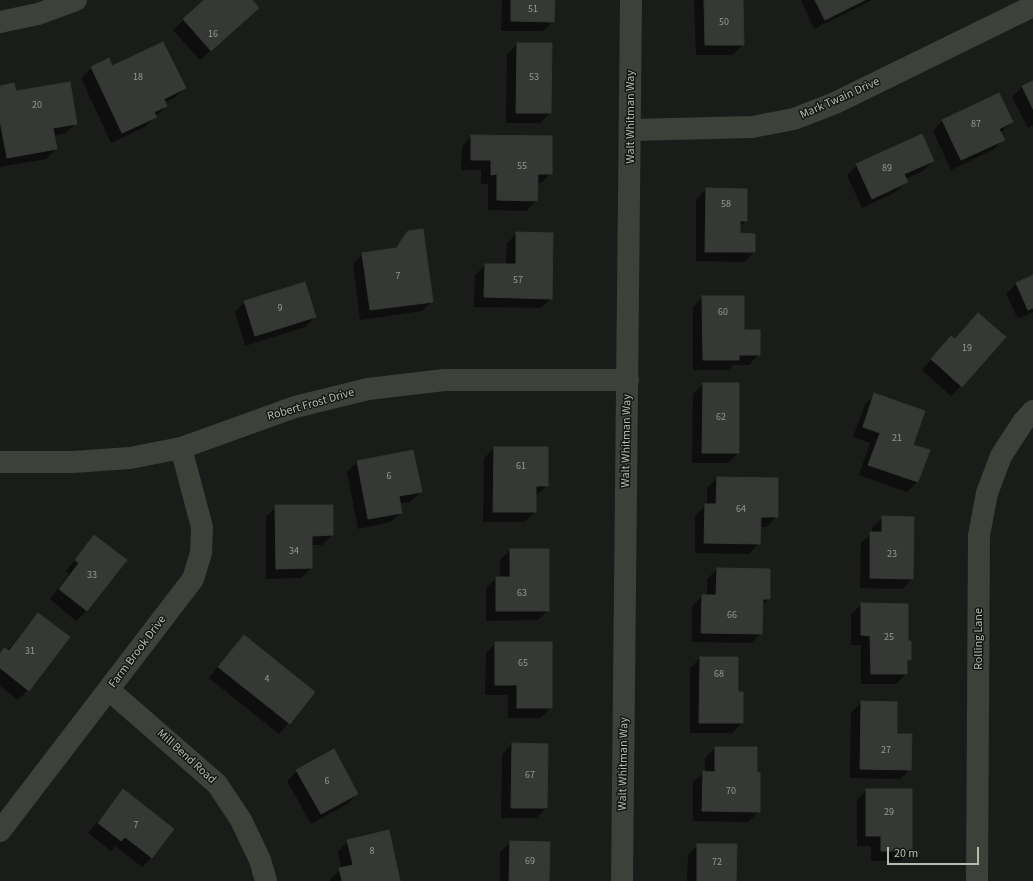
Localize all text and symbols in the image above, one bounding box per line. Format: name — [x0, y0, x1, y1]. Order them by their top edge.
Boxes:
house number: 51 — [528, 4, 538, 16]
house number: 50 — [719, 17, 729, 29]
house number: 16 — [208, 29, 218, 41]
street label: Walt Whitman Way — [624, 70, 638, 164]
house number: 18 — [133, 72, 143, 84]
house number: 53 — [529, 72, 539, 84]
street label: Mark Twain Drive — [798, 75, 882, 123]
house number: 20 — [32, 100, 42, 112]
house number: 87 — [971, 119, 981, 131]
house number: 55 — [517, 161, 527, 173]
house number: 89 — [882, 163, 892, 175]
house number: 58 — [721, 199, 731, 211]
house number: 7 — [396, 271, 400, 283]
house number: 57 — [513, 275, 523, 287]
house number: 9 — [278, 303, 282, 315]
house number: 60 — [718, 307, 728, 319]
house number: 19 — [962, 343, 972, 355]
street label: Robert Frost Drive — [266, 386, 356, 424]
street label: Walt Whitman Way — [619, 394, 635, 488]
house number: 62 — [716, 412, 726, 424]
house number: 21 — [892, 433, 902, 445]
house number: 61 — [516, 461, 526, 473]
house number: 6 — [387, 471, 391, 483]
house number: 64 — [736, 504, 746, 516]
house number: 34 — [289, 546, 299, 558]
house number: 23 — [887, 549, 897, 561]
house number: 33 — [87, 570, 97, 582]
house number: 63 — [517, 588, 527, 600]
street label: Rolling Lane — [972, 608, 986, 670]
house number: 66 — [727, 610, 737, 622]
street label: Farm Brook Drive — [106, 613, 170, 691]
house number: 25 — [884, 632, 894, 644]
house number: 31 — [25, 646, 35, 658]
house number: 65 — [518, 658, 528, 670]
house number: 68 — [714, 669, 724, 681]
house number: 4 — [265, 674, 269, 686]
street label: Walt Whitman Way — [616, 717, 632, 811]
street label: Mill Bend Road — [153, 727, 219, 787]
house number: 27 — [881, 745, 891, 757]
house number: 67 — [525, 770, 535, 782]
house number: 6 — [325, 776, 329, 788]
house number: 70 — [726, 786, 736, 798]
house number: 29 — [884, 807, 894, 819]
house number: 7 — [134, 820, 138, 832]
scale bar — [889, 839, 981, 865]
text: 20 m — [894, 845, 918, 862]
house number: 8 — [370, 846, 374, 858]
house number: 69 — [525, 856, 535, 868]
house number: 72 — [712, 857, 722, 869]

